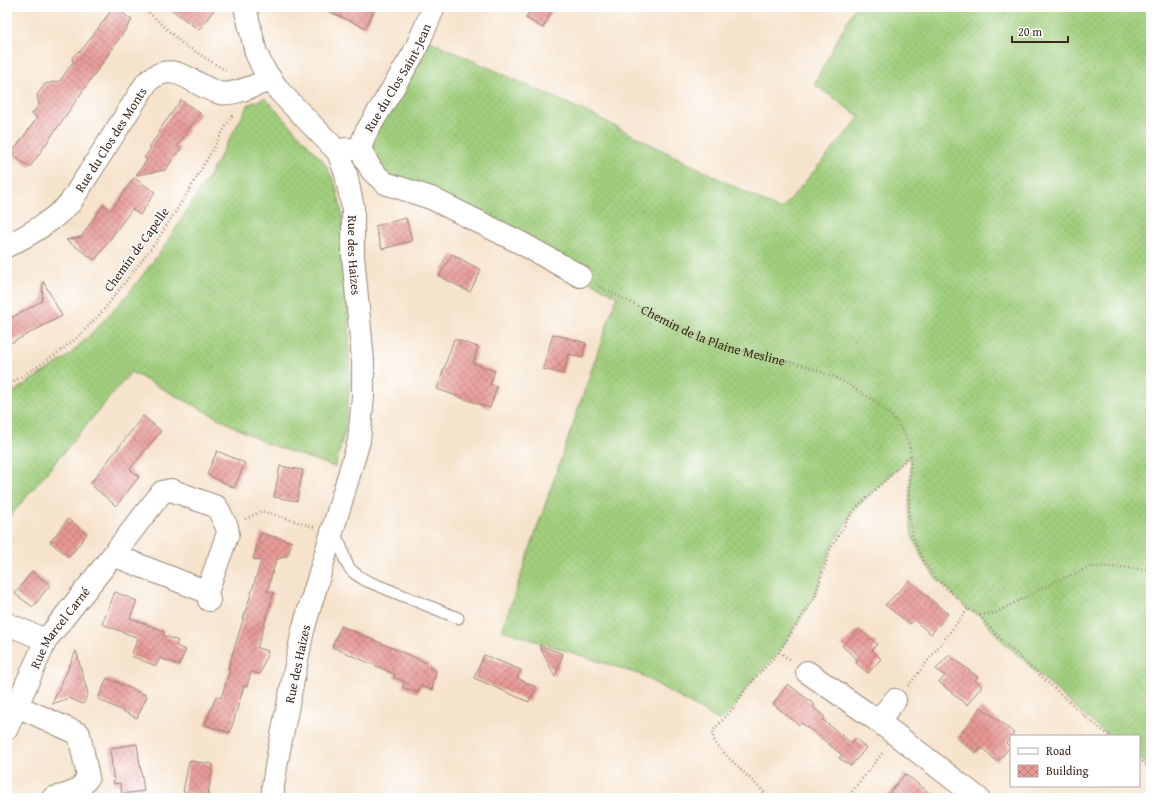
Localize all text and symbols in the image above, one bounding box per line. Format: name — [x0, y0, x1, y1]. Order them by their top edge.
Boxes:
scale bar — [1012, 18, 1068, 44]
street label: Rue du Clos Saint-Jean — [359, 20, 436, 136]
text: 20 m — [1018, 23, 1042, 40]
street label: Rue du Clos des Monts — [70, 83, 151, 196]
street label: Chemin de Capelle — [99, 203, 174, 296]
street label: Rue des Haizes — [343, 215, 366, 296]
street label: Chemin de la Plaine Mesline — [638, 300, 787, 371]
street label: Rue Marcel Carné — [26, 583, 95, 672]
street label: Rue des Haizes — [280, 623, 315, 705]
legend — [1010, 735, 1140, 787]
text: Road — [1046, 742, 1072, 759]
text: Building — [1046, 762, 1089, 779]

